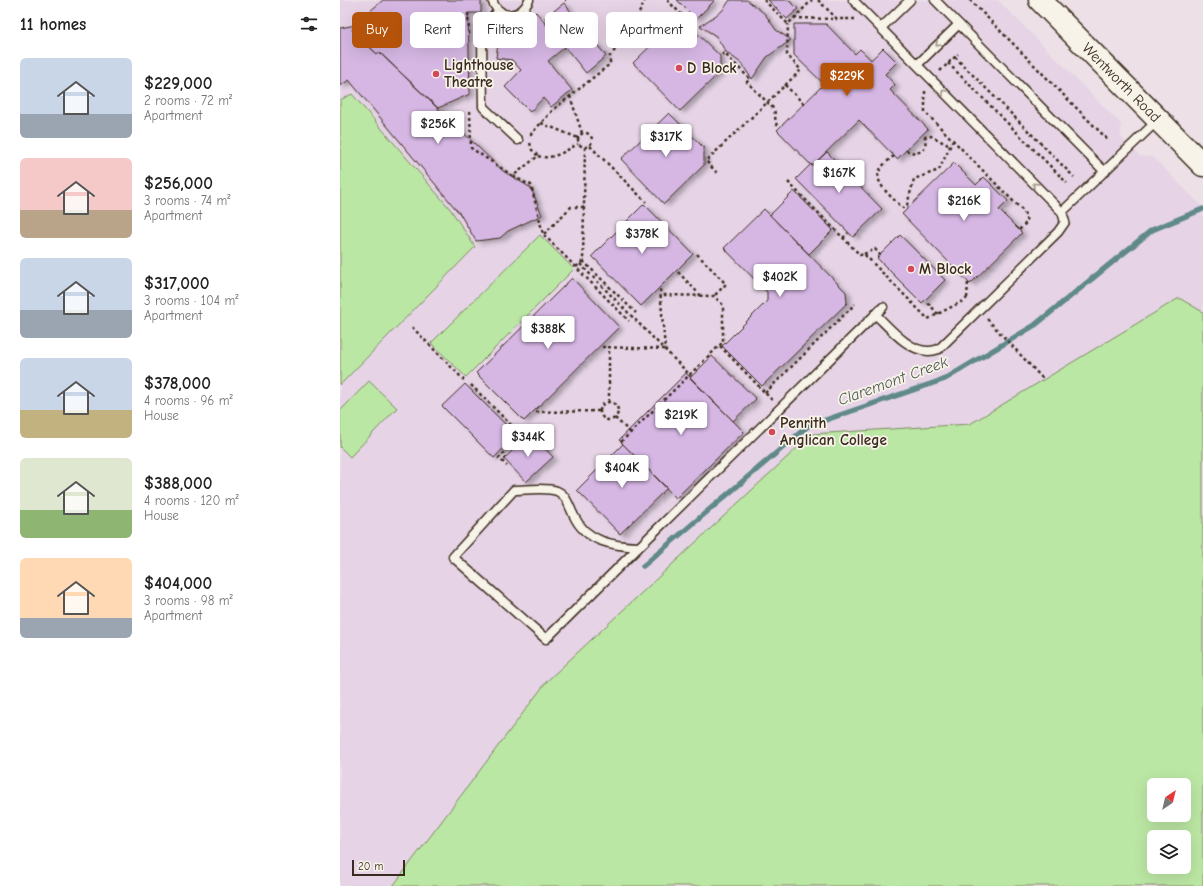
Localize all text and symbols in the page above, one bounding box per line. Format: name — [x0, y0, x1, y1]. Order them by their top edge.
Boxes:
chip: Buy — [352, 12, 402, 48]
chip: Rent — [410, 12, 465, 48]
chip: Filters — [473, 12, 537, 48]
chip: New — [545, 12, 598, 48]
chip: Apartment — [606, 12, 697, 48]
icon: filters — [298, 13, 320, 35]
text: 11 homes — [20, 15, 86, 34]
one-way arrow — [935, 39, 943, 47]
street label: Wentworth Road — [1078, 39, 1165, 126]
place label: Lighthouse Theatre — [444, 56, 514, 91]
place label: D Block — [687, 59, 737, 77]
marker: D Block — [674, 63, 684, 73]
pin: $229K — [819, 63, 875, 97]
text: $229K — [830, 68, 864, 83]
marker: Lighthouse Theatre — [431, 69, 441, 79]
icon: home — [52, 74, 100, 122]
text: $229,000 — [144, 74, 212, 93]
one-way arrow — [941, 89, 949, 97]
text: 2 rooms · 72 m² — [144, 93, 232, 108]
text: Apartment — [144, 108, 202, 123]
pin: $256K — [410, 111, 466, 145]
text: $256K — [420, 116, 456, 131]
pin: $317K — [638, 124, 694, 158]
text: $317K — [650, 129, 682, 144]
pin: $167K — [811, 160, 867, 194]
text: $167K — [823, 165, 855, 180]
icon: home — [52, 174, 100, 222]
text: $256,000 — [144, 174, 213, 193]
one-way arrow — [1032, 182, 1040, 189]
pin: $216K — [936, 188, 992, 222]
text: 3 rooms · 74 m² — [144, 193, 230, 208]
text: $216K — [947, 193, 981, 208]
text: Apartment — [144, 208, 202, 223]
pin: $378K — [614, 221, 670, 255]
text: $378K — [625, 226, 659, 241]
place label: M Block — [919, 260, 972, 278]
pin: $402K — [752, 264, 808, 298]
marker: M Block — [906, 264, 916, 274]
text: $402K — [762, 269, 798, 284]
icon: home — [52, 274, 100, 322]
text: $317,000 — [144, 274, 209, 293]
text: 3 rooms · 104 m² — [144, 293, 238, 308]
text: Apartment — [144, 308, 202, 323]
pin: $388K — [520, 316, 576, 350]
text: $388K — [531, 321, 565, 336]
water label: Claremont Creek — [835, 353, 951, 409]
icon: home — [52, 374, 100, 422]
text: $378,000 — [144, 374, 211, 393]
text: 4 rooms · 96 m² — [144, 393, 233, 408]
pin: $219K — [653, 402, 709, 436]
text: $219K — [664, 407, 698, 422]
text: House — [144, 408, 179, 423]
place label: Penrith Anglican College — [780, 414, 887, 449]
pin: $344K — [500, 424, 556, 458]
marker: Penrith Anglican College — [767, 427, 777, 437]
text: $344K — [511, 429, 545, 444]
pin: $404K — [594, 455, 650, 489]
text: $404K — [605, 460, 639, 475]
icon: home — [52, 474, 100, 522]
text: $388,000 — [144, 474, 212, 493]
text: 4 rooms · 120 m² — [144, 493, 239, 508]
text: House — [144, 508, 179, 523]
icon: home — [52, 574, 100, 622]
text: $404,000 — [144, 574, 212, 593]
text: 3 rooms · 98 m² — [144, 593, 233, 608]
text: Apartment — [144, 608, 202, 623]
north arrow — [1147, 778, 1191, 822]
map controls — [1147, 778, 1191, 874]
button: layers — [1147, 830, 1191, 874]
scale bar — [352, 858, 405, 877]
text: 20 m — [358, 860, 383, 873]

